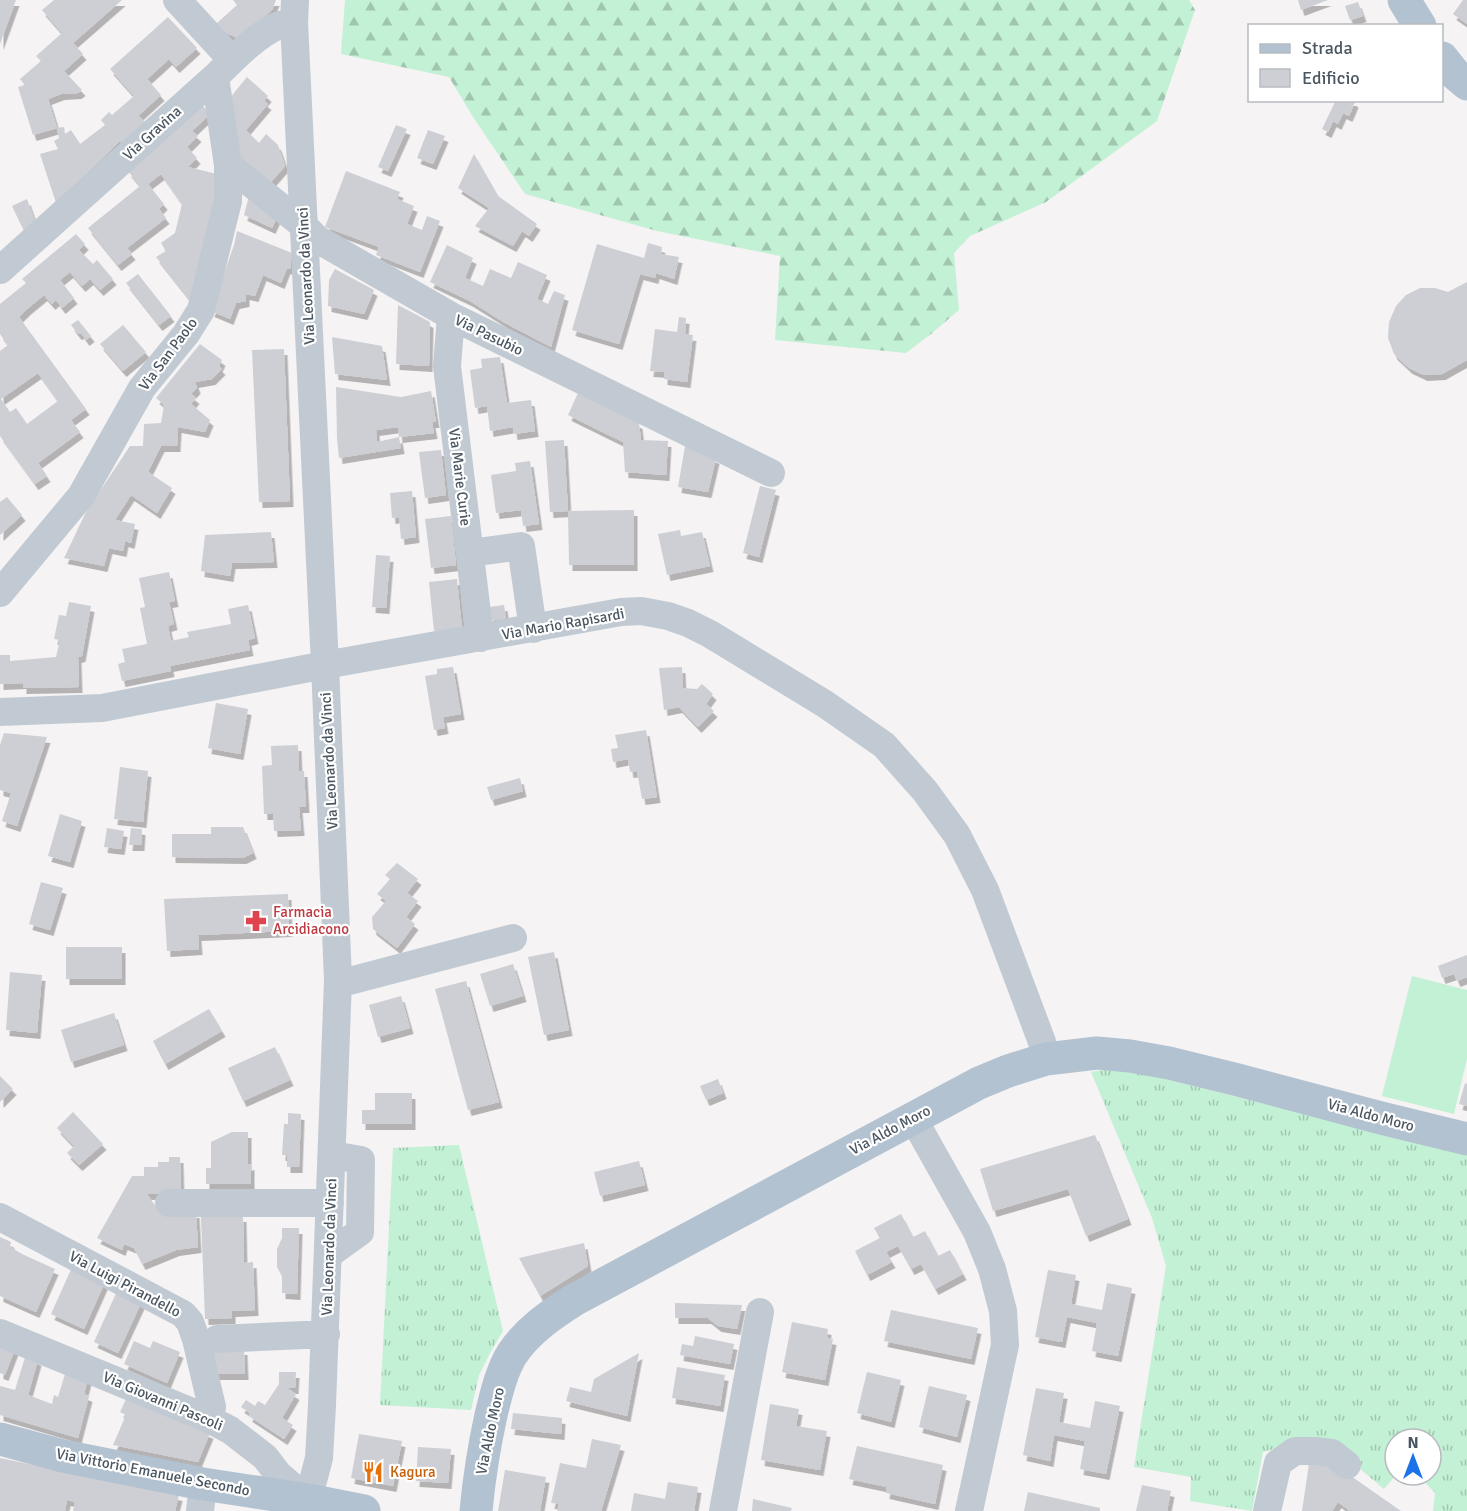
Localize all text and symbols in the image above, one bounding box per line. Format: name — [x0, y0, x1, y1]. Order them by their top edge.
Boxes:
legend — [1248, 24, 1443, 102]
text: Strada — [1302, 37, 1353, 59]
text: Edificio — [1302, 67, 1360, 89]
street label: Via Gravina — [119, 102, 185, 164]
street label: Via Leonardo da Vinci — [293, 207, 319, 345]
street label: Via Pasubio — [452, 311, 526, 359]
street label: Via San Paolo — [135, 314, 201, 394]
street label: Via Marie Curie — [445, 427, 475, 527]
street label: Via Mario Rapisardi — [500, 604, 626, 644]
street label: Via Leonardo da Vinci — [316, 692, 342, 830]
place label: Farmacia Arcidiacono — [273, 903, 349, 938]
pharmacy icon: Farmacia Arcidiacono — [244, 909, 268, 933]
street label: Via Aldo Moro — [1326, 1095, 1416, 1135]
street label: Via Aldo Moro — [847, 1101, 934, 1159]
street label: Via Leonardo da Vinci — [318, 1178, 340, 1316]
street label: Via Luigi Pirandello — [66, 1247, 184, 1321]
street label: Via Giovanni Pascoli — [100, 1368, 226, 1434]
street label: Via Aldo Moro — [472, 1385, 508, 1476]
north arrow — [1383, 1427, 1443, 1487]
text: N — [1407, 1433, 1419, 1453]
street label: Via Vittorio Emanuele Secondo — [55, 1444, 252, 1500]
restaurant icon: Kagura — [361, 1460, 385, 1484]
place label: Kagura — [390, 1463, 436, 1481]

